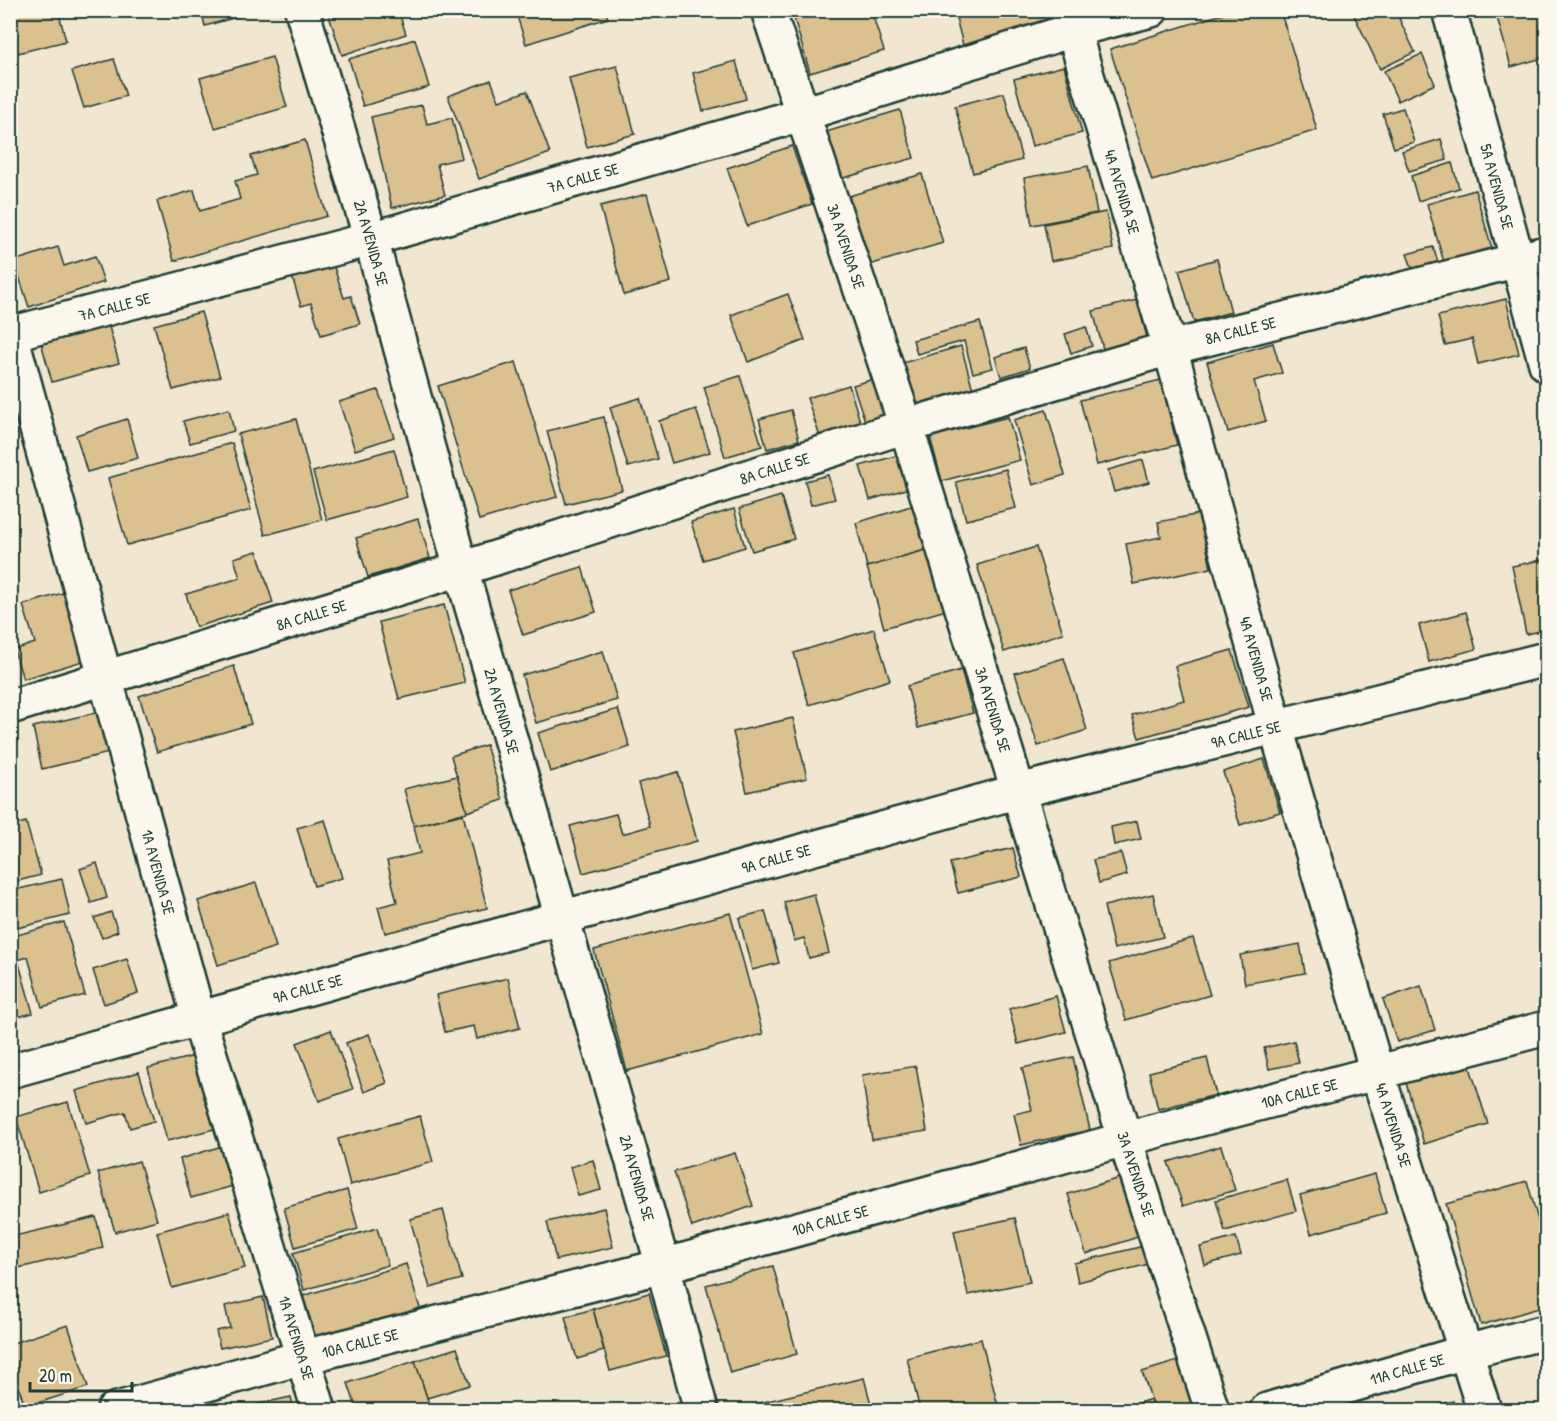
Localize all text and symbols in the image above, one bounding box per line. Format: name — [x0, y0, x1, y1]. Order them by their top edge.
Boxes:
street label: 5A AVENIDA SE — [1475, 141, 1520, 232]
street label: 4A AVENIDA SE — [1099, 147, 1146, 237]
street label: 7A CALLE SE — [545, 157, 621, 198]
street label: 2A AVENIDA SE — [349, 197, 394, 288]
street label: 3A AVENIDA SE — [822, 201, 871, 292]
street label: 7A CALLE SE — [76, 287, 153, 326]
street label: 8A CALLE SE — [1203, 311, 1278, 350]
street label: 8A CALLE SE — [737, 447, 812, 490]
street label: 8A CALLE SE — [274, 594, 349, 636]
street label: 4A AVENIDA SE — [1234, 614, 1279, 704]
street label: 3A AVENIDA SE — [970, 664, 1017, 755]
street label: 2A AVENIDA SE — [479, 665, 525, 757]
street label: 9A CALLE SE — [1209, 715, 1283, 753]
street label: 1A AVENIDA SE — [136, 827, 181, 917]
street label: 9A CALLE SE — [739, 838, 813, 879]
street label: 9A CALLE SE — [271, 968, 345, 1008]
street label: 10A CALLE SE — [1259, 1072, 1340, 1114]
street label: 4A AVENIDA SE — [1370, 1080, 1417, 1170]
street label: 3A AVENIDA SE — [1112, 1129, 1160, 1220]
street label: 2A AVENIDA SE — [615, 1132, 660, 1223]
street label: 10A CALLE SE — [790, 1199, 871, 1241]
street label: 1A AVENIDA SE — [274, 1293, 320, 1383]
street label: 10A CALLE SE — [319, 1323, 401, 1363]
street label: 11A CALLE SE — [1367, 1348, 1447, 1390]
scale bar — [30, 1355, 132, 1393]
text: 20 m — [39, 1363, 72, 1388]

